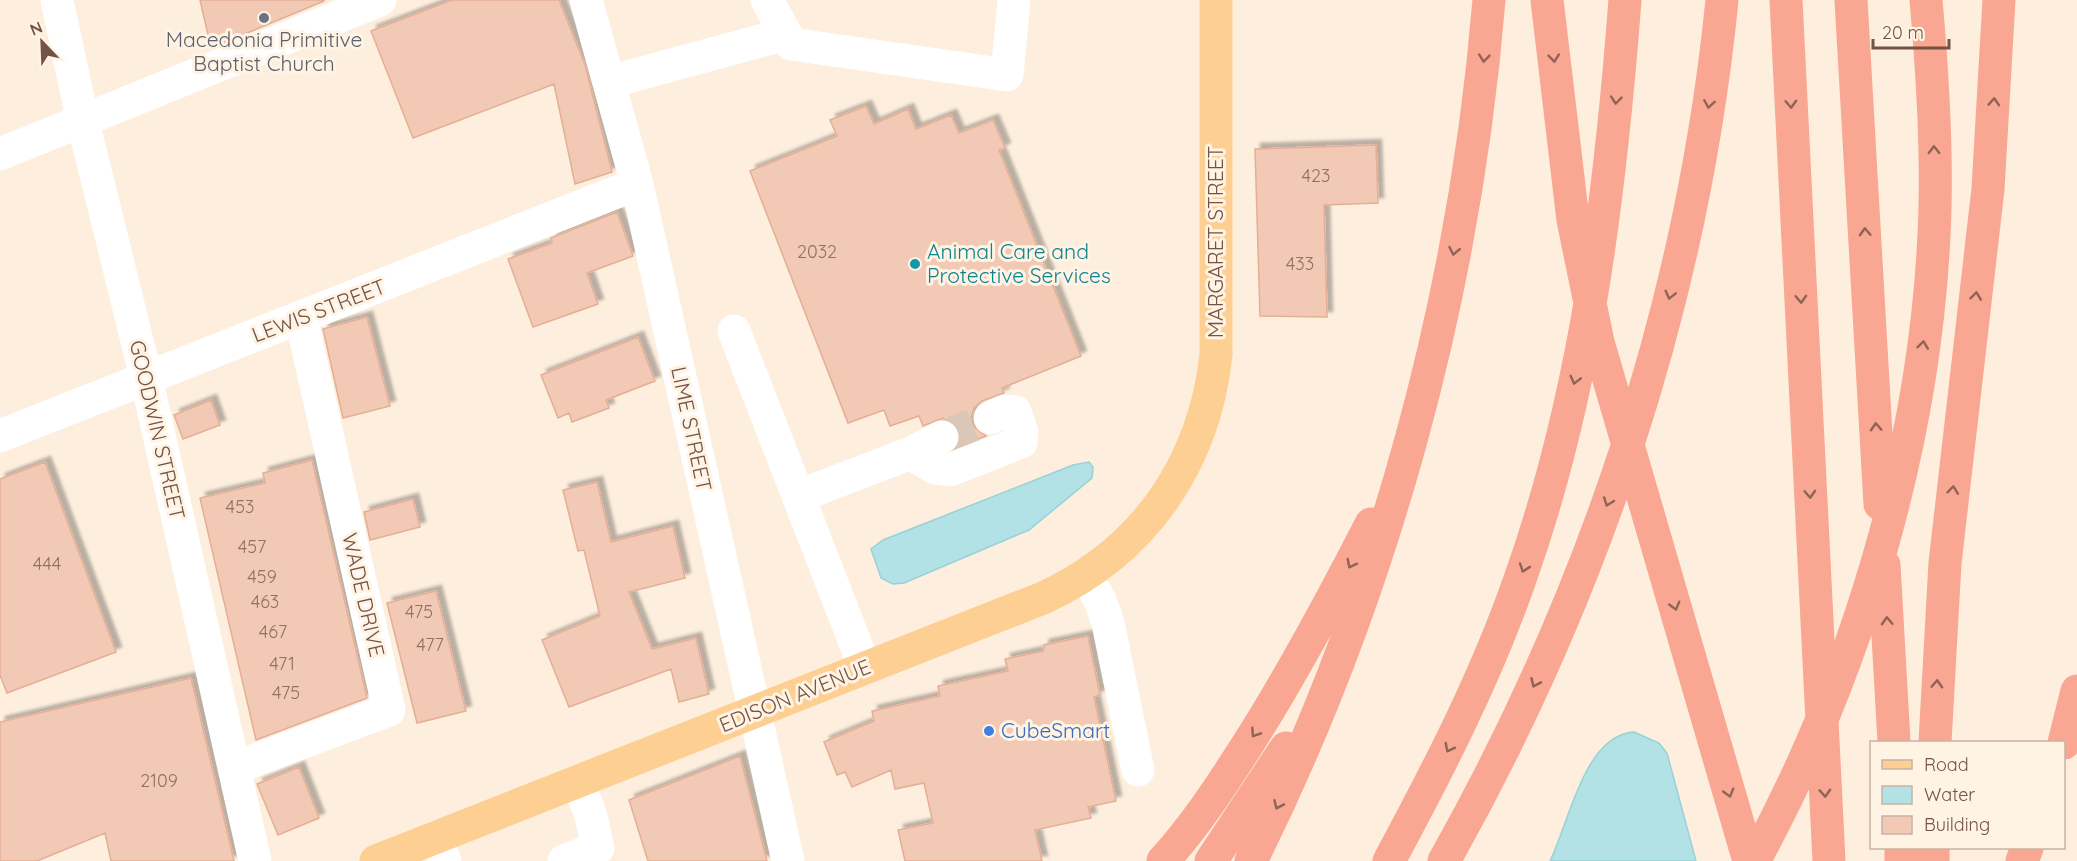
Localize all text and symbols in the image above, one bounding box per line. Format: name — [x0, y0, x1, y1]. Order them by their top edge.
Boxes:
marker: Macedonia Primitive Baptist Church — [257, 11, 271, 25]
north arrow — [12, 12, 72, 72]
scale bar — [1873, 12, 1950, 50]
text: N — [27, 17, 45, 40]
text: 20 m — [1882, 21, 1924, 44]
place label: Macedonia Primitive Baptist Church — [166, 26, 362, 76]
one-way arrow — [1478, 54, 1491, 63]
one-way arrow — [1547, 54, 1560, 63]
one-way arrow — [1610, 96, 1623, 105]
one-way arrow — [1988, 98, 2001, 107]
one-way arrow — [1703, 99, 1715, 109]
one-way arrow — [1784, 100, 1797, 109]
street label: MARGARET STREET — [1202, 146, 1228, 338]
one-way arrow — [1928, 146, 1941, 155]
house number: 423 — [1302, 164, 1330, 187]
one-way arrow — [1858, 227, 1871, 236]
place label: Animal Care and Protective Services — [927, 238, 1111, 288]
house number: 2032 — [797, 240, 837, 263]
one-way arrow — [1448, 246, 1461, 256]
house number: 433 — [1286, 252, 1314, 275]
marker: Animal Care and Protective Services — [908, 257, 922, 271]
street label: LEWIS STREET — [248, 273, 389, 348]
one-way arrow — [1665, 290, 1678, 300]
one-way arrow — [1969, 292, 1982, 301]
one-way arrow — [1794, 294, 1807, 303]
street label: GOODWIN STREET — [125, 337, 191, 522]
one-way arrow — [1916, 340, 1929, 349]
street label: LIME STREET — [666, 364, 718, 493]
one-way arrow — [1569, 375, 1582, 385]
one-way arrow — [1870, 422, 1883, 431]
one-way arrow — [1946, 485, 1959, 494]
one-way arrow — [1804, 489, 1817, 498]
house number: 453 — [226, 495, 254, 518]
one-way arrow — [1603, 496, 1616, 507]
street label: WADE DRIVE — [337, 530, 391, 659]
house number: 457 — [238, 535, 266, 558]
house number: 444 — [33, 552, 61, 575]
one-way arrow — [1347, 557, 1358, 568]
one-way arrow — [1519, 562, 1532, 573]
house number: 459 — [247, 565, 277, 588]
house number: 463 — [251, 590, 279, 613]
house number: 475 — [405, 600, 433, 623]
one-way arrow — [1668, 600, 1680, 611]
one-way arrow — [1881, 617, 1894, 626]
house number: 467 — [259, 620, 287, 643]
house number: 477 — [416, 633, 444, 656]
house number: 471 — [269, 652, 295, 675]
street label: EDISON AVENUE — [715, 653, 874, 737]
one-way arrow — [1531, 676, 1543, 687]
one-way arrow — [1931, 680, 1944, 689]
house number: 475 — [272, 681, 300, 704]
place label: CubeSmart — [1001, 717, 1110, 743]
marker: CubeSmart — [982, 724, 996, 738]
one-way arrow — [1251, 726, 1262, 737]
one-way arrow — [1444, 741, 1456, 752]
legend — [1870, 741, 2065, 849]
text: Road — [1924, 753, 1969, 776]
house number: 2109 — [140, 769, 178, 792]
text: Water — [1924, 783, 1975, 806]
one-way arrow — [1722, 787, 1734, 798]
one-way arrow — [1819, 789, 1832, 798]
one-way arrow — [1274, 799, 1286, 810]
text: Building — [1924, 813, 1990, 836]

